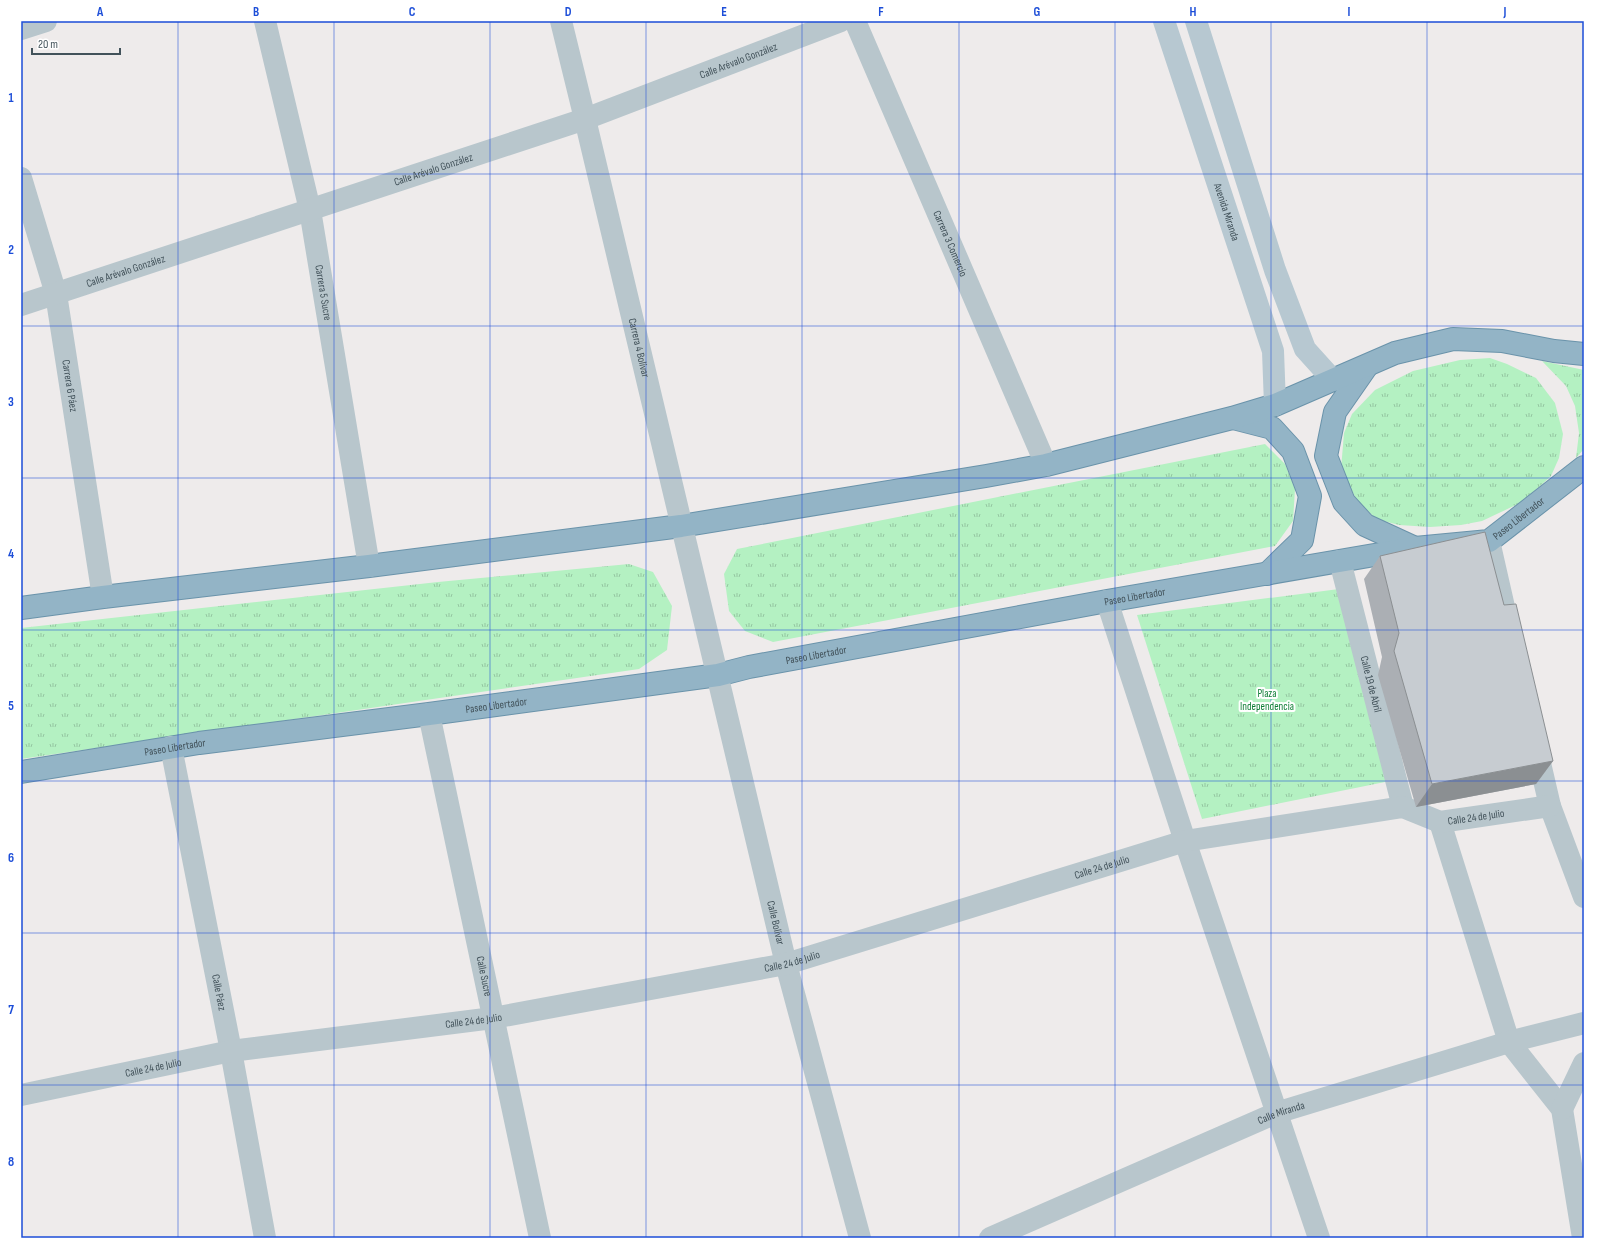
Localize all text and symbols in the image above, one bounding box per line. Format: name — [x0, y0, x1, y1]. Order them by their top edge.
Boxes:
text: A — [96, 4, 104, 20]
text: B — [253, 4, 259, 20]
text: C — [409, 4, 416, 20]
text: D — [565, 4, 572, 20]
text: E — [721, 4, 727, 20]
text: F — [878, 4, 884, 20]
text: G — [1034, 4, 1041, 20]
text: H — [1190, 4, 1197, 20]
text: I — [1348, 4, 1351, 20]
text: J — [1503, 4, 1507, 20]
scale bar — [32, 30, 120, 56]
text: 20 m — [38, 37, 58, 52]
street label: Calle Arévalo González — [698, 40, 779, 81]
text: 1 — [8, 90, 14, 106]
street label: Calle Arévalo González — [392, 150, 474, 188]
street label: Avenida Miranda — [1211, 180, 1243, 242]
street label: Carrera 3 Comercio — [931, 208, 971, 279]
text: 2 — [8, 242, 14, 258]
street label: Calle Arévalo González — [84, 252, 167, 290]
street label: Carrera 5 Sucre — [313, 264, 335, 321]
street label: Carrera 4 Bolívar — [626, 317, 653, 379]
street label: Carrera 6 Páez — [60, 359, 81, 413]
text: 3 — [8, 394, 14, 410]
street label: Paseo Libertador — [1490, 494, 1547, 542]
text: 4 — [8, 546, 14, 562]
street label: Paseo Libertador — [1103, 585, 1166, 608]
street label: Paseo Libertador — [784, 643, 848, 667]
street label: Calle 19 de Abril — [1358, 654, 1385, 714]
park label: Plaza Independencia — [1240, 687, 1294, 713]
street label: Paseo Libertador — [465, 694, 528, 716]
text: 5 — [8, 698, 14, 714]
street label: Paseo Libertador — [143, 736, 206, 758]
street label: Calle 24 de Julio — [1447, 806, 1506, 827]
text: 6 — [8, 850, 14, 866]
street label: Calle 24 de Julio — [1073, 852, 1131, 881]
street label: Calle Bolívar — [765, 899, 788, 946]
street label: Calle 24 de Julio — [763, 947, 822, 974]
street label: Calle Sucre — [474, 955, 495, 997]
street label: Calle Páez — [209, 973, 229, 1012]
text: 7 — [8, 1002, 14, 1018]
street label: Calle 24 de Julio — [444, 1010, 503, 1030]
street label: Calle 24 de Julio — [124, 1055, 183, 1080]
street label: Calle Miranda — [1255, 1098, 1306, 1127]
text: 8 — [8, 1154, 14, 1170]

